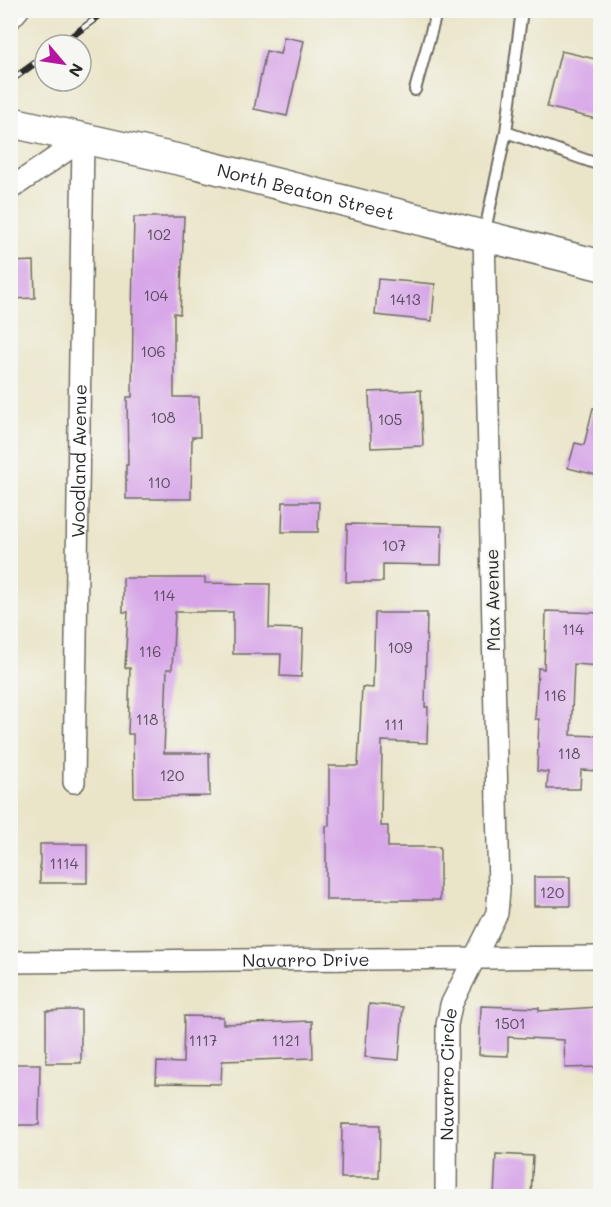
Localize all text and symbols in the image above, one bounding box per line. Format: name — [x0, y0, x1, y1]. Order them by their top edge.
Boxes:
north arrow — [33, 33, 93, 93]
text: N — [64, 60, 89, 81]
street label: North Beaton Street — [215, 157, 397, 225]
house number: 102 — [147, 224, 171, 244]
house number: 104 — [144, 285, 169, 305]
house number: 1413 — [389, 289, 421, 309]
house number: 106 — [140, 341, 166, 361]
street label: Woodland Avenue — [65, 384, 92, 538]
house number: 108 — [150, 407, 176, 427]
house number: 105 — [378, 409, 402, 429]
house number: 110 — [148, 472, 170, 492]
house number: 107 — [382, 535, 406, 555]
street label: Max Avenue — [479, 548, 505, 652]
house number: 114 — [153, 585, 175, 605]
house number: 114 — [562, 619, 584, 639]
house number: 109 — [388, 637, 413, 657]
house number: 116 — [139, 641, 161, 661]
house number: 116 — [544, 685, 566, 705]
house number: 118 — [136, 709, 158, 729]
house number: 111 — [384, 714, 404, 734]
house number: 118 — [558, 743, 580, 763]
house number: 120 — [160, 765, 184, 785]
house number: 1114 — [50, 853, 79, 873]
house number: 120 — [540, 882, 564, 902]
street label: Navarro Drive — [242, 947, 370, 972]
street label: Navarro Circle — [434, 1005, 462, 1141]
house number: 1501 — [494, 1013, 526, 1033]
house number: 1117 — [189, 1030, 217, 1050]
house number: 1121 — [272, 1030, 300, 1050]

